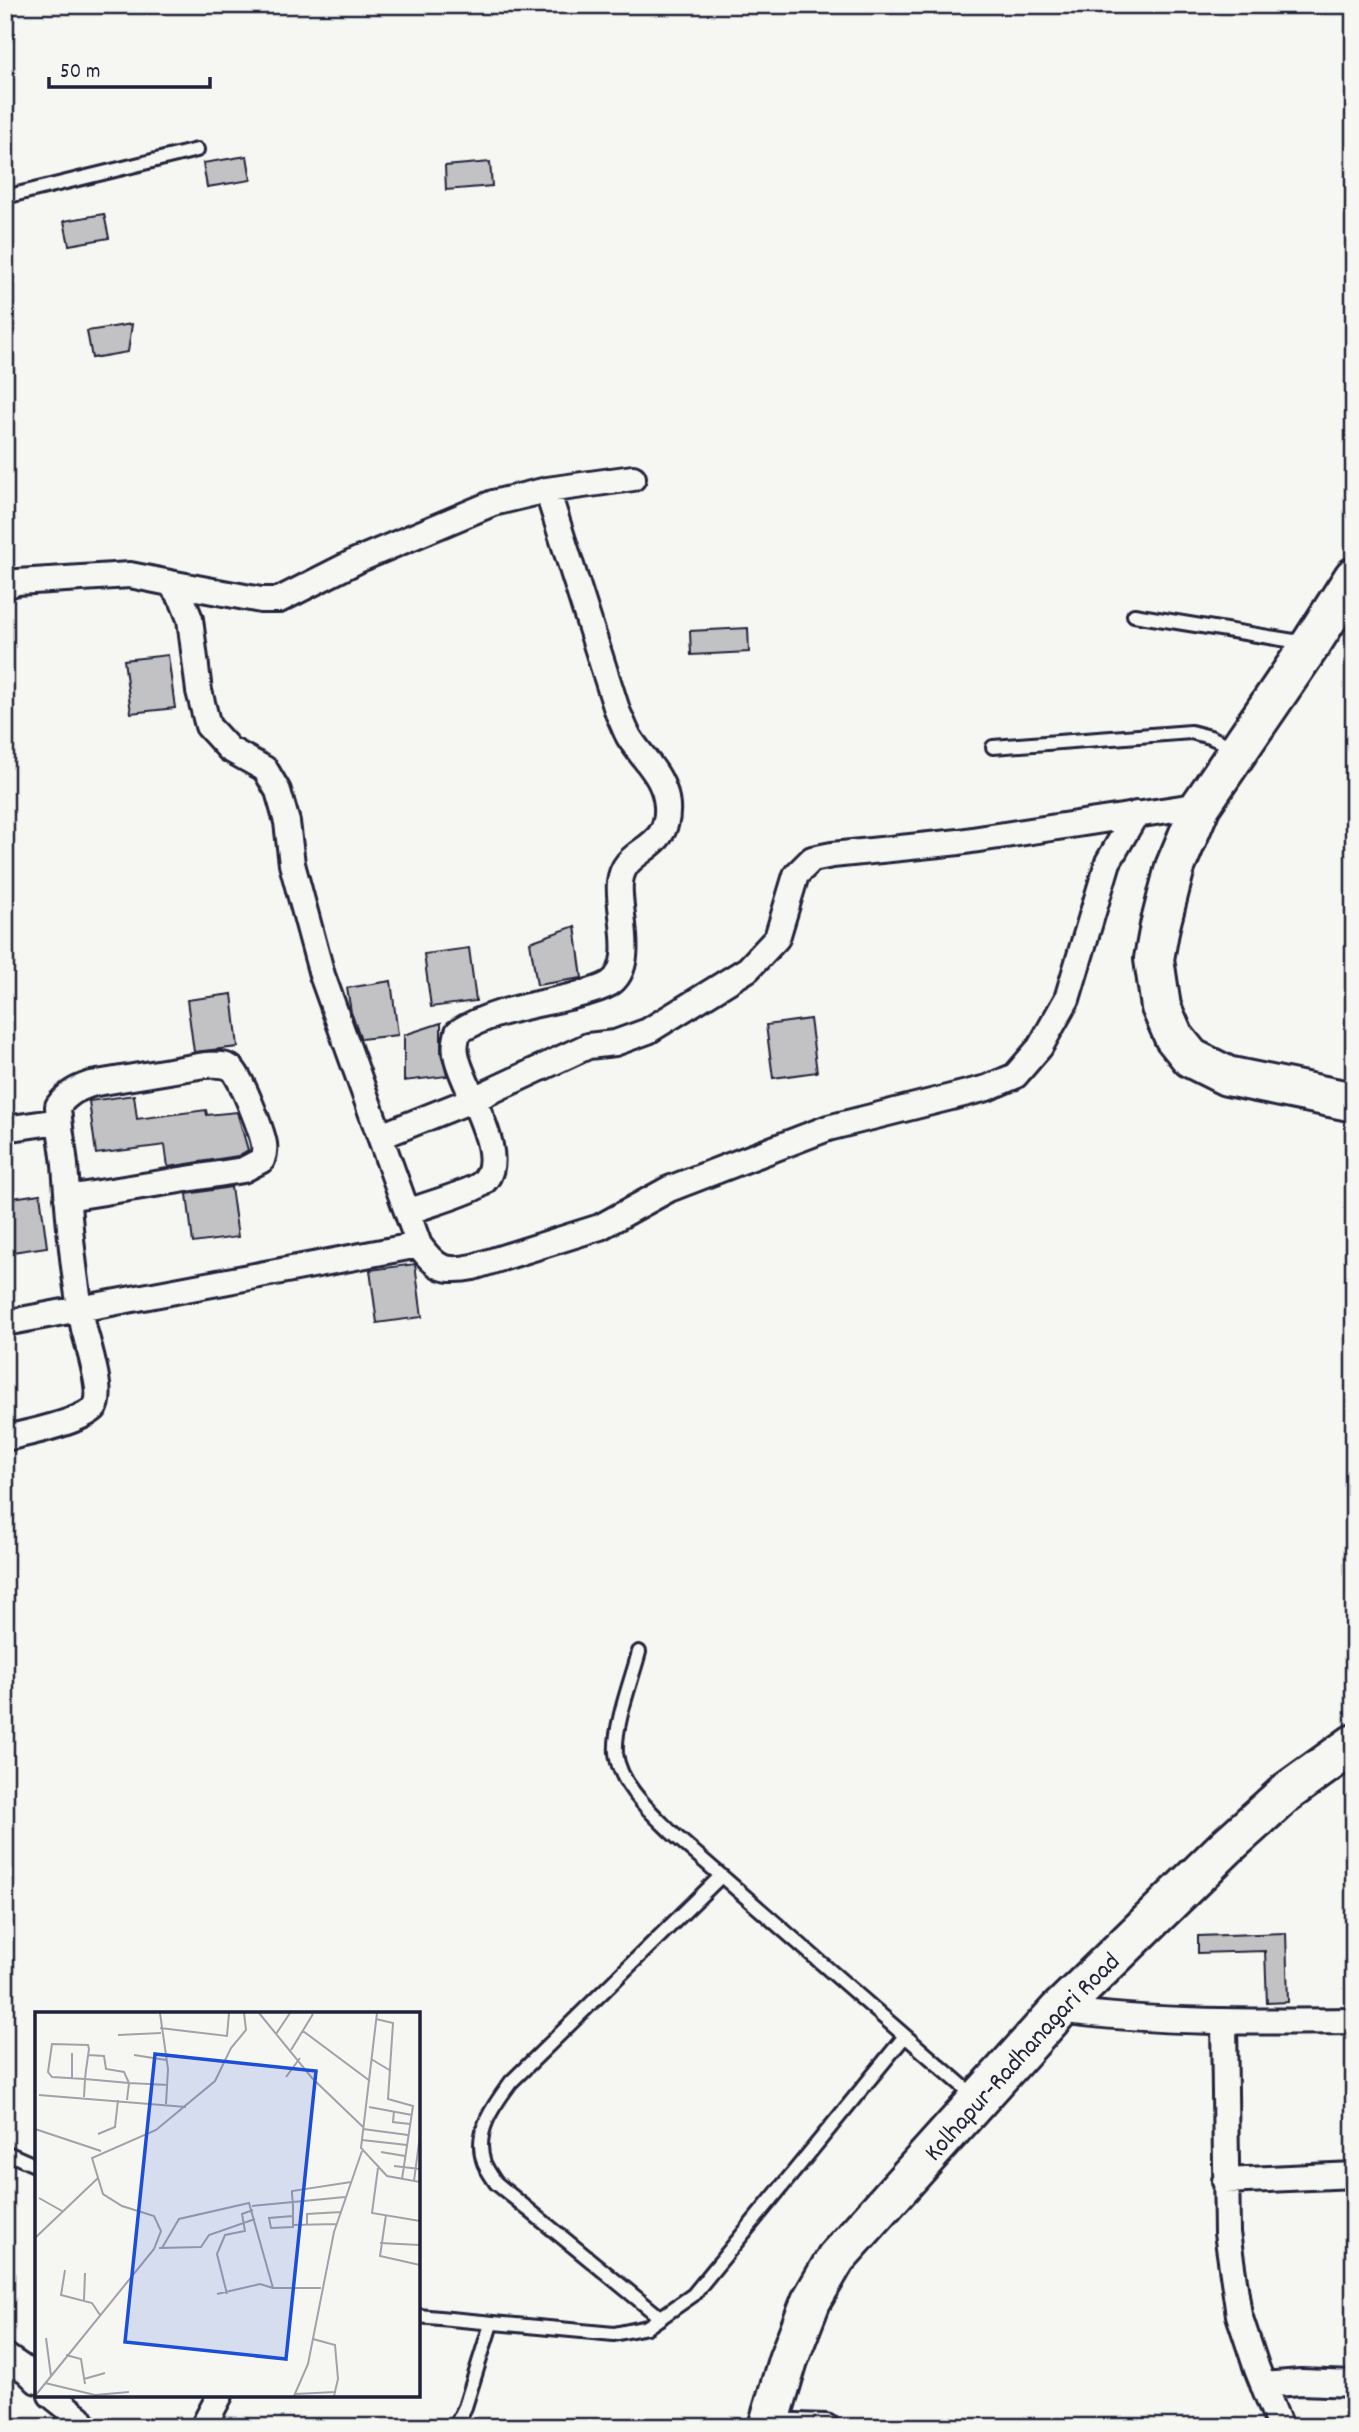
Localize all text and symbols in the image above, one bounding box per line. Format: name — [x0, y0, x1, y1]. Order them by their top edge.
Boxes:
scale bar — [49, 46, 210, 90]
text: 50 m — [60, 58, 100, 88]
street label: Kolhapur-Radhanagari Road — [917, 1945, 1130, 2171]
inset map — [35, 2012, 420, 2397]

